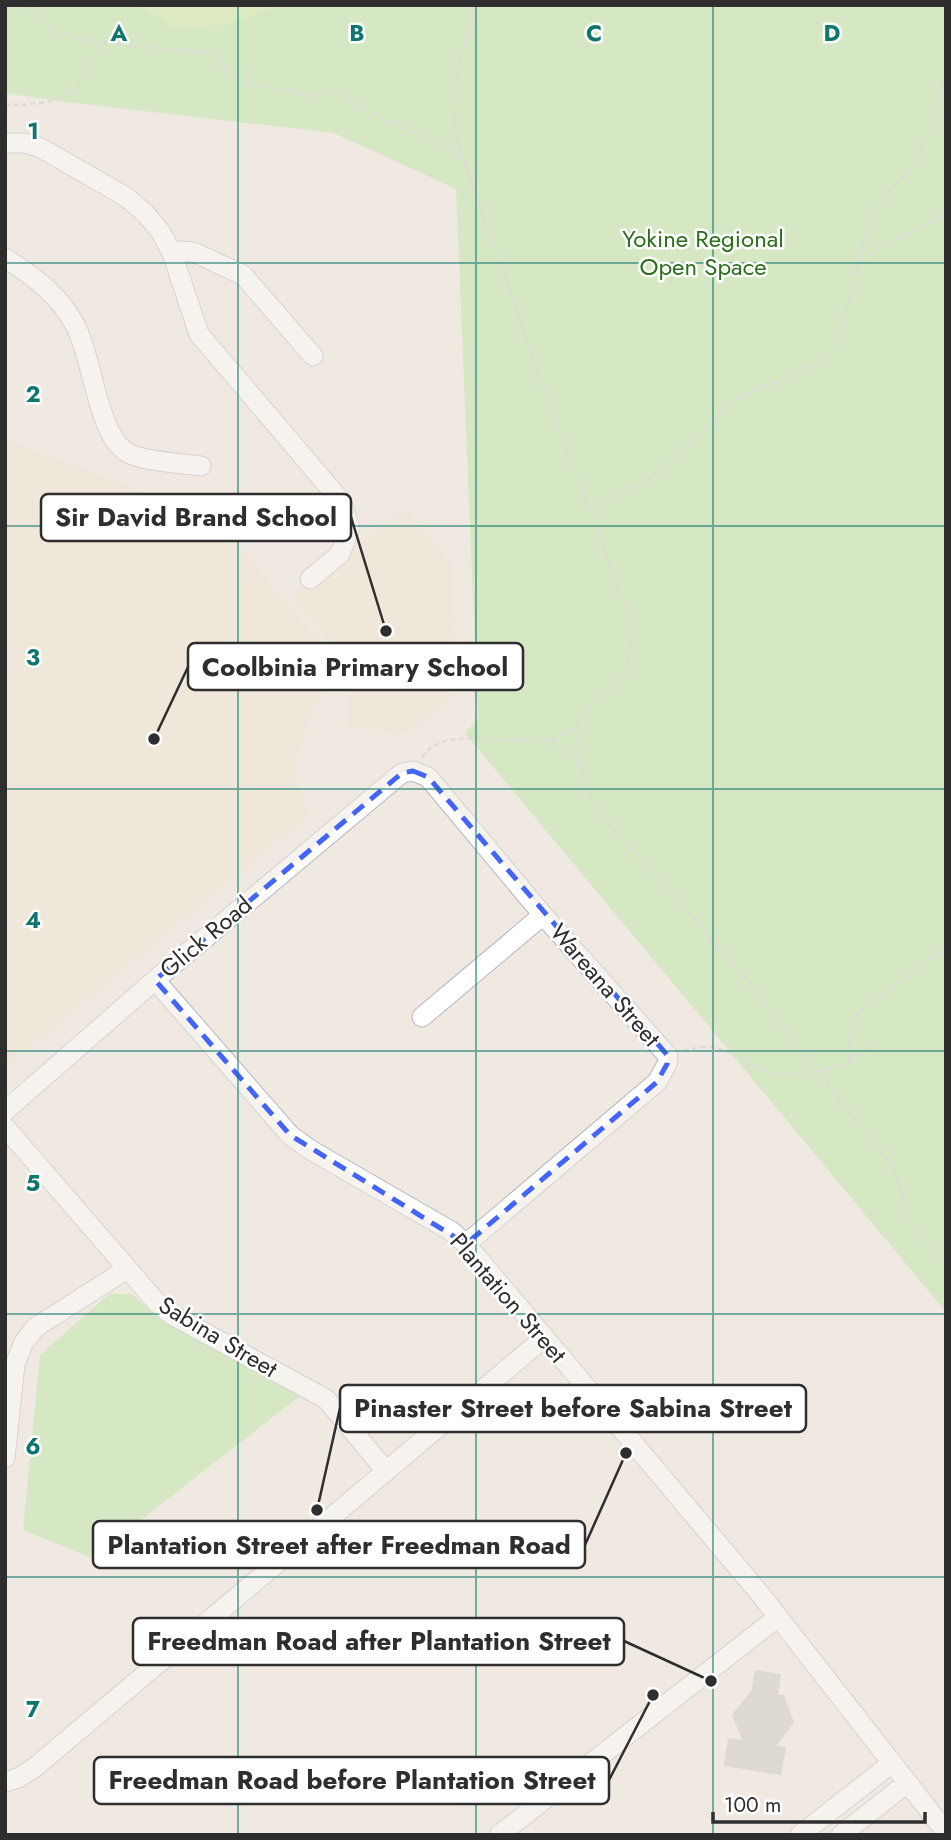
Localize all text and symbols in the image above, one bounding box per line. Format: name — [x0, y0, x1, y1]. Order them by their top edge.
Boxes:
text: A — [110, 16, 128, 50]
text: B — [349, 16, 365, 50]
text: C — [586, 16, 602, 50]
text: D — [824, 16, 841, 50]
text: 1 — [27, 114, 39, 148]
park label: Yokine Regional Open Space — [622, 221, 784, 284]
text: 2 — [25, 377, 41, 411]
callout: Sir David Brand School — [41, 494, 351, 541]
text: Sir David Brand School — [55, 498, 337, 536]
text: 3 — [26, 640, 40, 674]
callout: Coolbinia Primary School — [188, 643, 523, 690]
text: Coolbinia Primary School — [202, 648, 508, 686]
street label: Glick Road — [152, 887, 260, 986]
text: 4 — [25, 903, 41, 937]
street label: Wareana Street — [542, 915, 669, 1054]
text: 5 — [26, 1166, 40, 1200]
street label: Plantation Street — [442, 1225, 575, 1371]
street label: Sabina Street — [152, 1287, 285, 1386]
callout: Pinaster Street before Sabina Street — [340, 1385, 806, 1432]
text: Pinaster Street before Sabina Street — [354, 1389, 793, 1427]
text: 6 — [25, 1429, 41, 1463]
callout: Plantation Street after Freedman Road — [93, 1521, 585, 1568]
text: Plantation Street after Freedman Road — [107, 1526, 571, 1564]
callout: Freedman Road after Plantation Street — [133, 1618, 624, 1665]
text: Freedman Road after Plantation Street — [147, 1622, 612, 1660]
text: 7 — [26, 1692, 40, 1726]
callout: Freedman Road before Plantation Street — [94, 1757, 609, 1804]
text: Freedman Road before Plantation Street — [108, 1761, 596, 1799]
scale bar — [713, 1780, 925, 1824]
text: 100 m — [724, 1790, 781, 1820]

